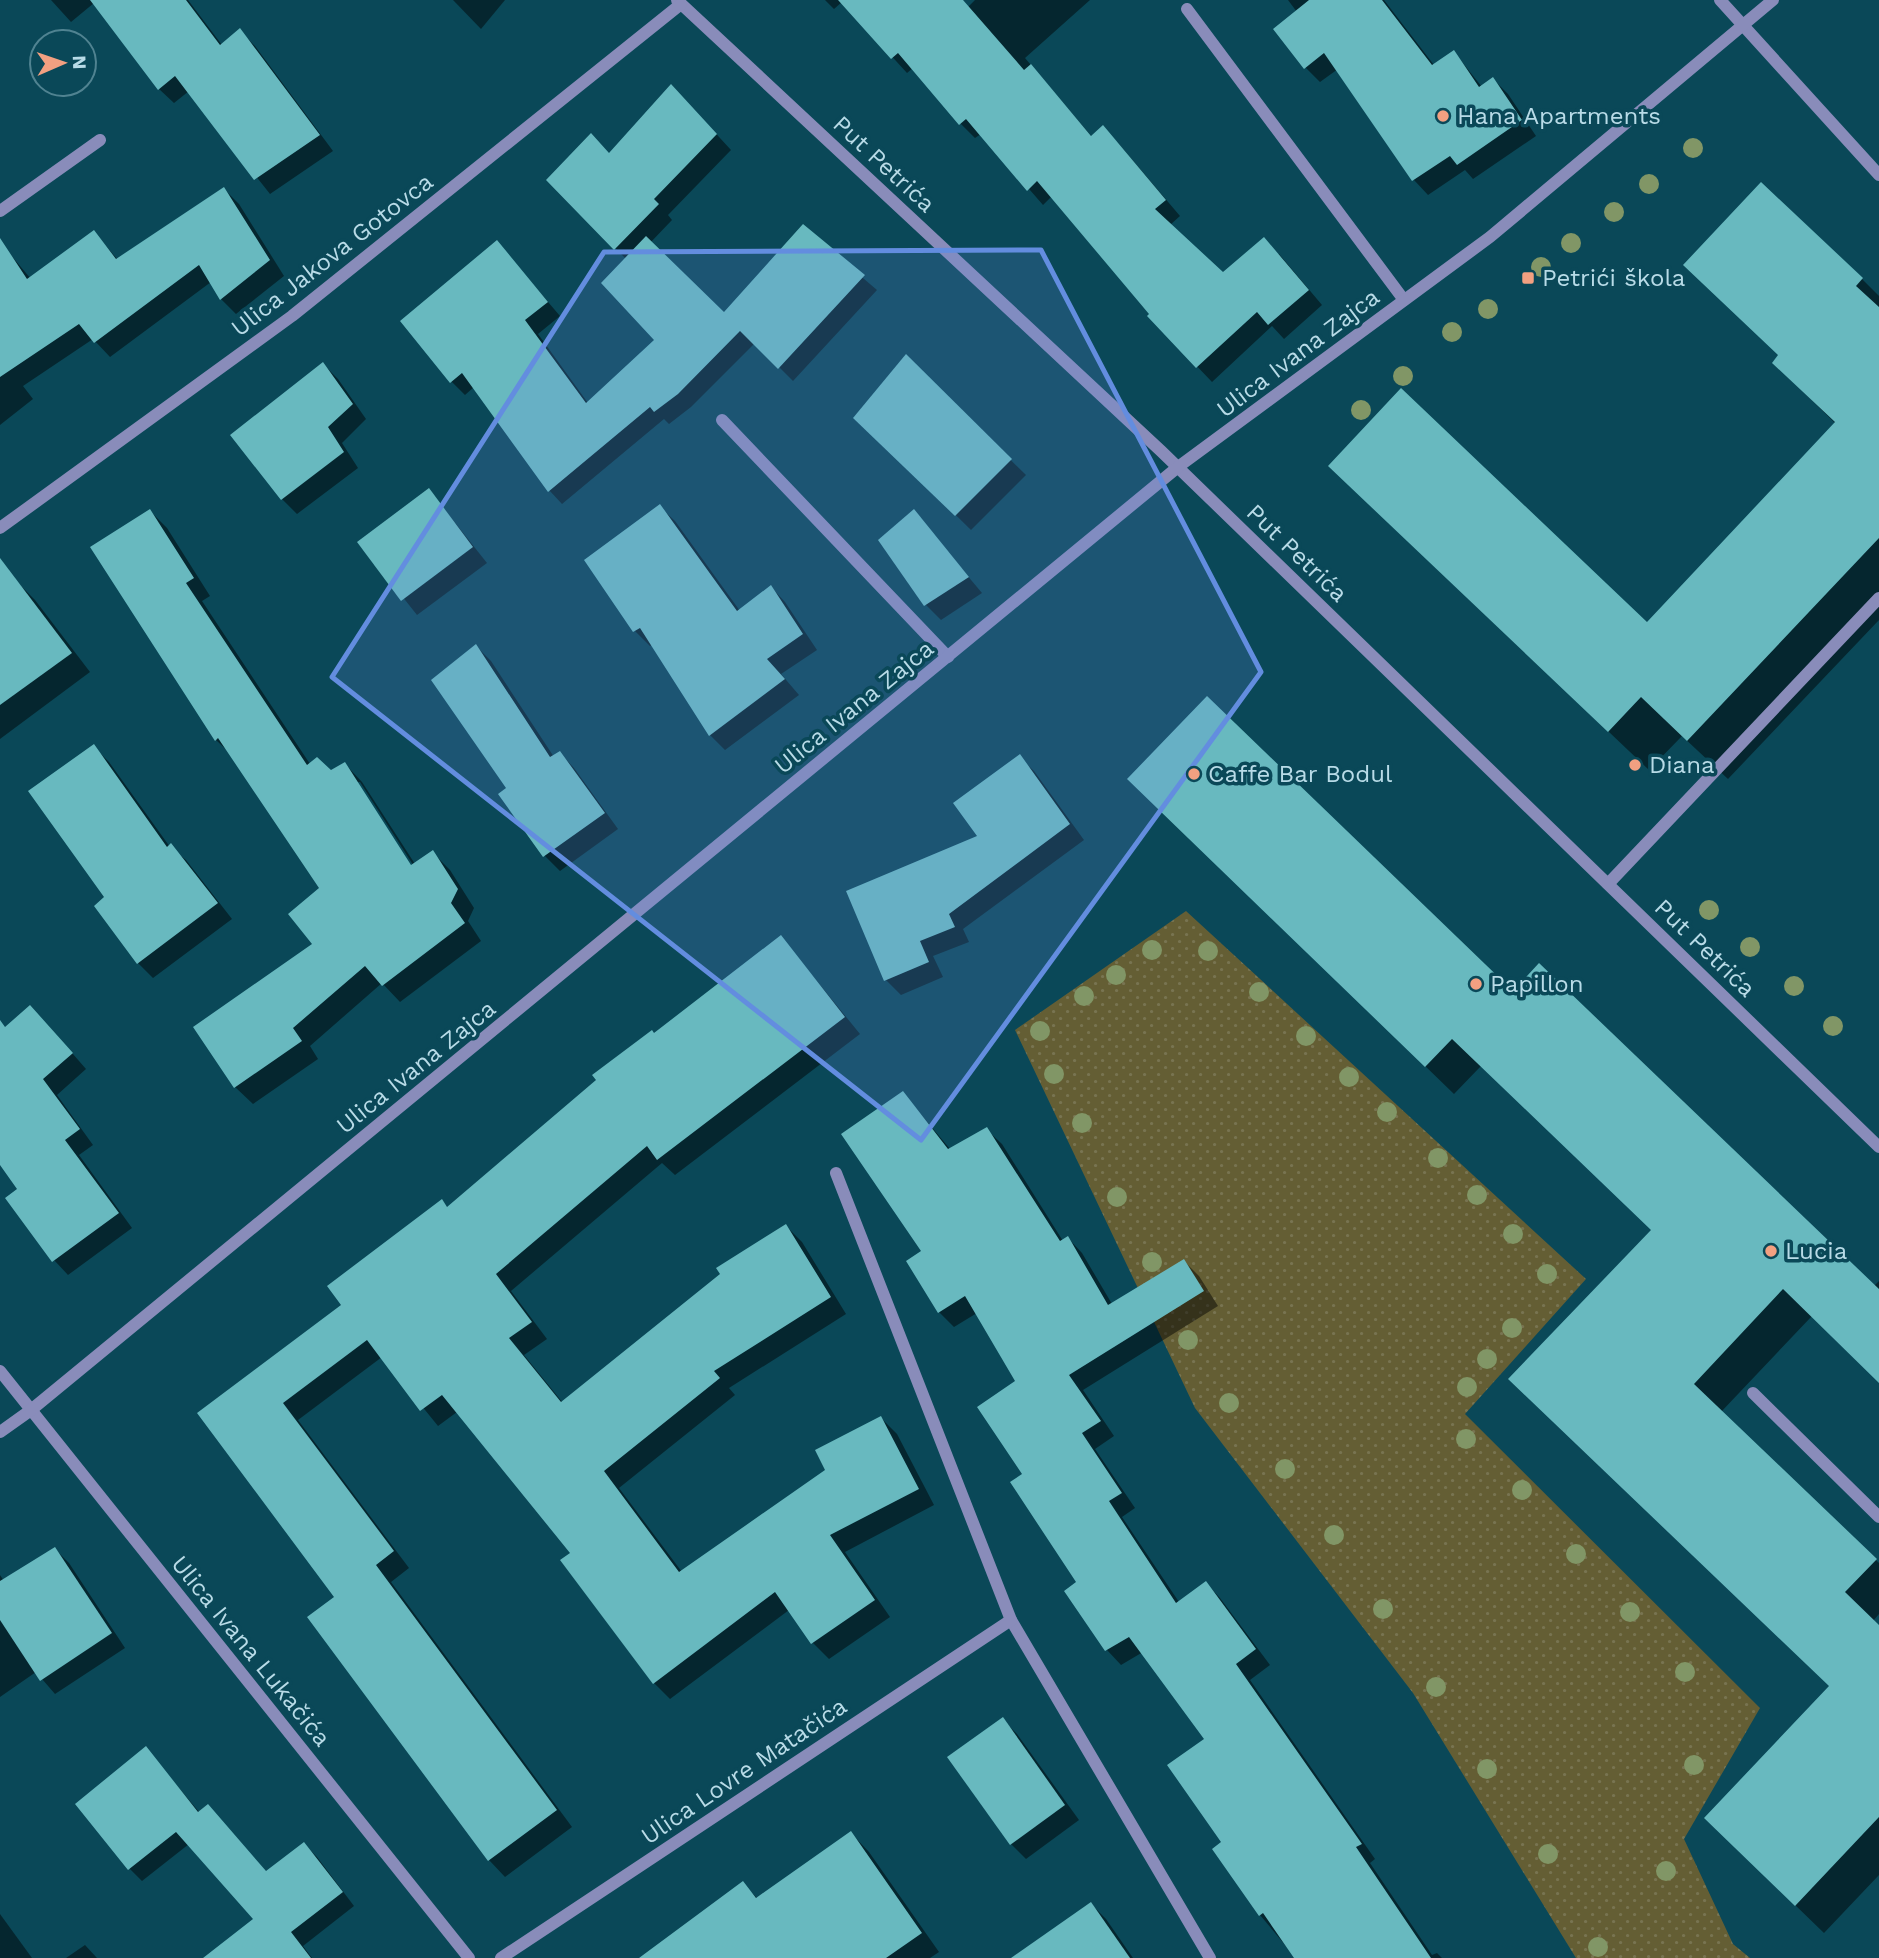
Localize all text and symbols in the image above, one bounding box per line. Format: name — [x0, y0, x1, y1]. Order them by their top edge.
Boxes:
north arrow — [28, 28, 98, 98]
text: N — [68, 55, 91, 70]
place label: Hana Apartments — [1457, 102, 1661, 130]
marker: Hana Apartments — [1435, 108, 1451, 124]
street label: Put Petrića — [827, 110, 941, 218]
street label: Ulica Jakova Gotovca — [226, 168, 438, 342]
place label: Petrići škola — [1542, 264, 1685, 292]
marker: Petrići škola — [1520, 270, 1536, 286]
street label: Ulica Ivana Zajca — [1211, 283, 1385, 423]
street label: Put Petrića — [1241, 498, 1353, 608]
street label: Ulica Ivana Zajca — [769, 634, 939, 780]
place label: Diana — [1649, 751, 1715, 779]
marker: Diana — [1627, 757, 1643, 773]
place label: Caffe Bar Bodul — [1208, 760, 1393, 788]
marker: Caffe Bar Bodul — [1186, 766, 1202, 782]
street label: Put Petrića — [1649, 893, 1761, 1003]
place label: Papillon — [1490, 970, 1584, 998]
marker: Papillon — [1468, 976, 1484, 992]
street label: Ulica Ivana Zajca — [331, 994, 501, 1140]
place label: Lucia — [1785, 1237, 1847, 1265]
marker: Lucia — [1763, 1243, 1779, 1259]
street label: Ulica Ivana Lukačića — [166, 1550, 336, 1752]
street label: Ulica Lovre Matačića — [636, 1692, 852, 1850]

